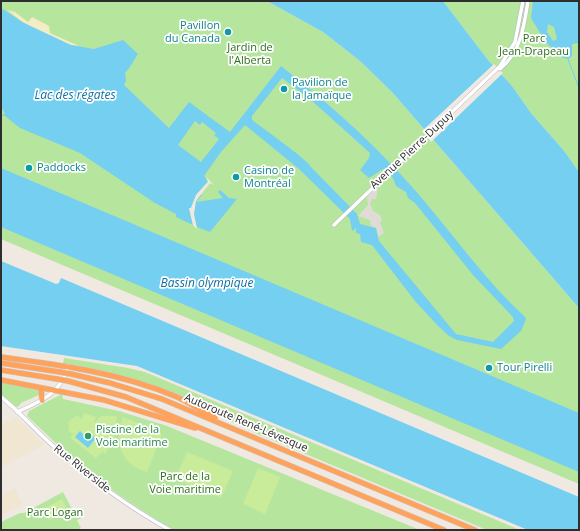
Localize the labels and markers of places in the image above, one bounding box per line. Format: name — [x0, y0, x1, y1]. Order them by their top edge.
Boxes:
place label: Pavillon du Canada — [165, 19, 220, 45]
marker: Pavillon du Canada — [223, 27, 233, 37]
place label: Pavilion de la Jamaïque — [292, 76, 352, 102]
marker: Pavilion de la Jamaïque — [279, 84, 289, 94]
place label: Paddocks — [37, 161, 86, 175]
marker: Paddocks — [24, 163, 34, 173]
place label: Casino de Montréal — [244, 164, 294, 190]
marker: Casino de Montréal — [231, 172, 241, 182]
place label: Tour Pirelli — [497, 361, 552, 375]
marker: Tour Pirelli — [484, 363, 494, 373]
place label: Piscine de la Voie maritime — [96, 423, 168, 449]
marker: Piscine de la Voie maritime — [83, 431, 93, 441]

